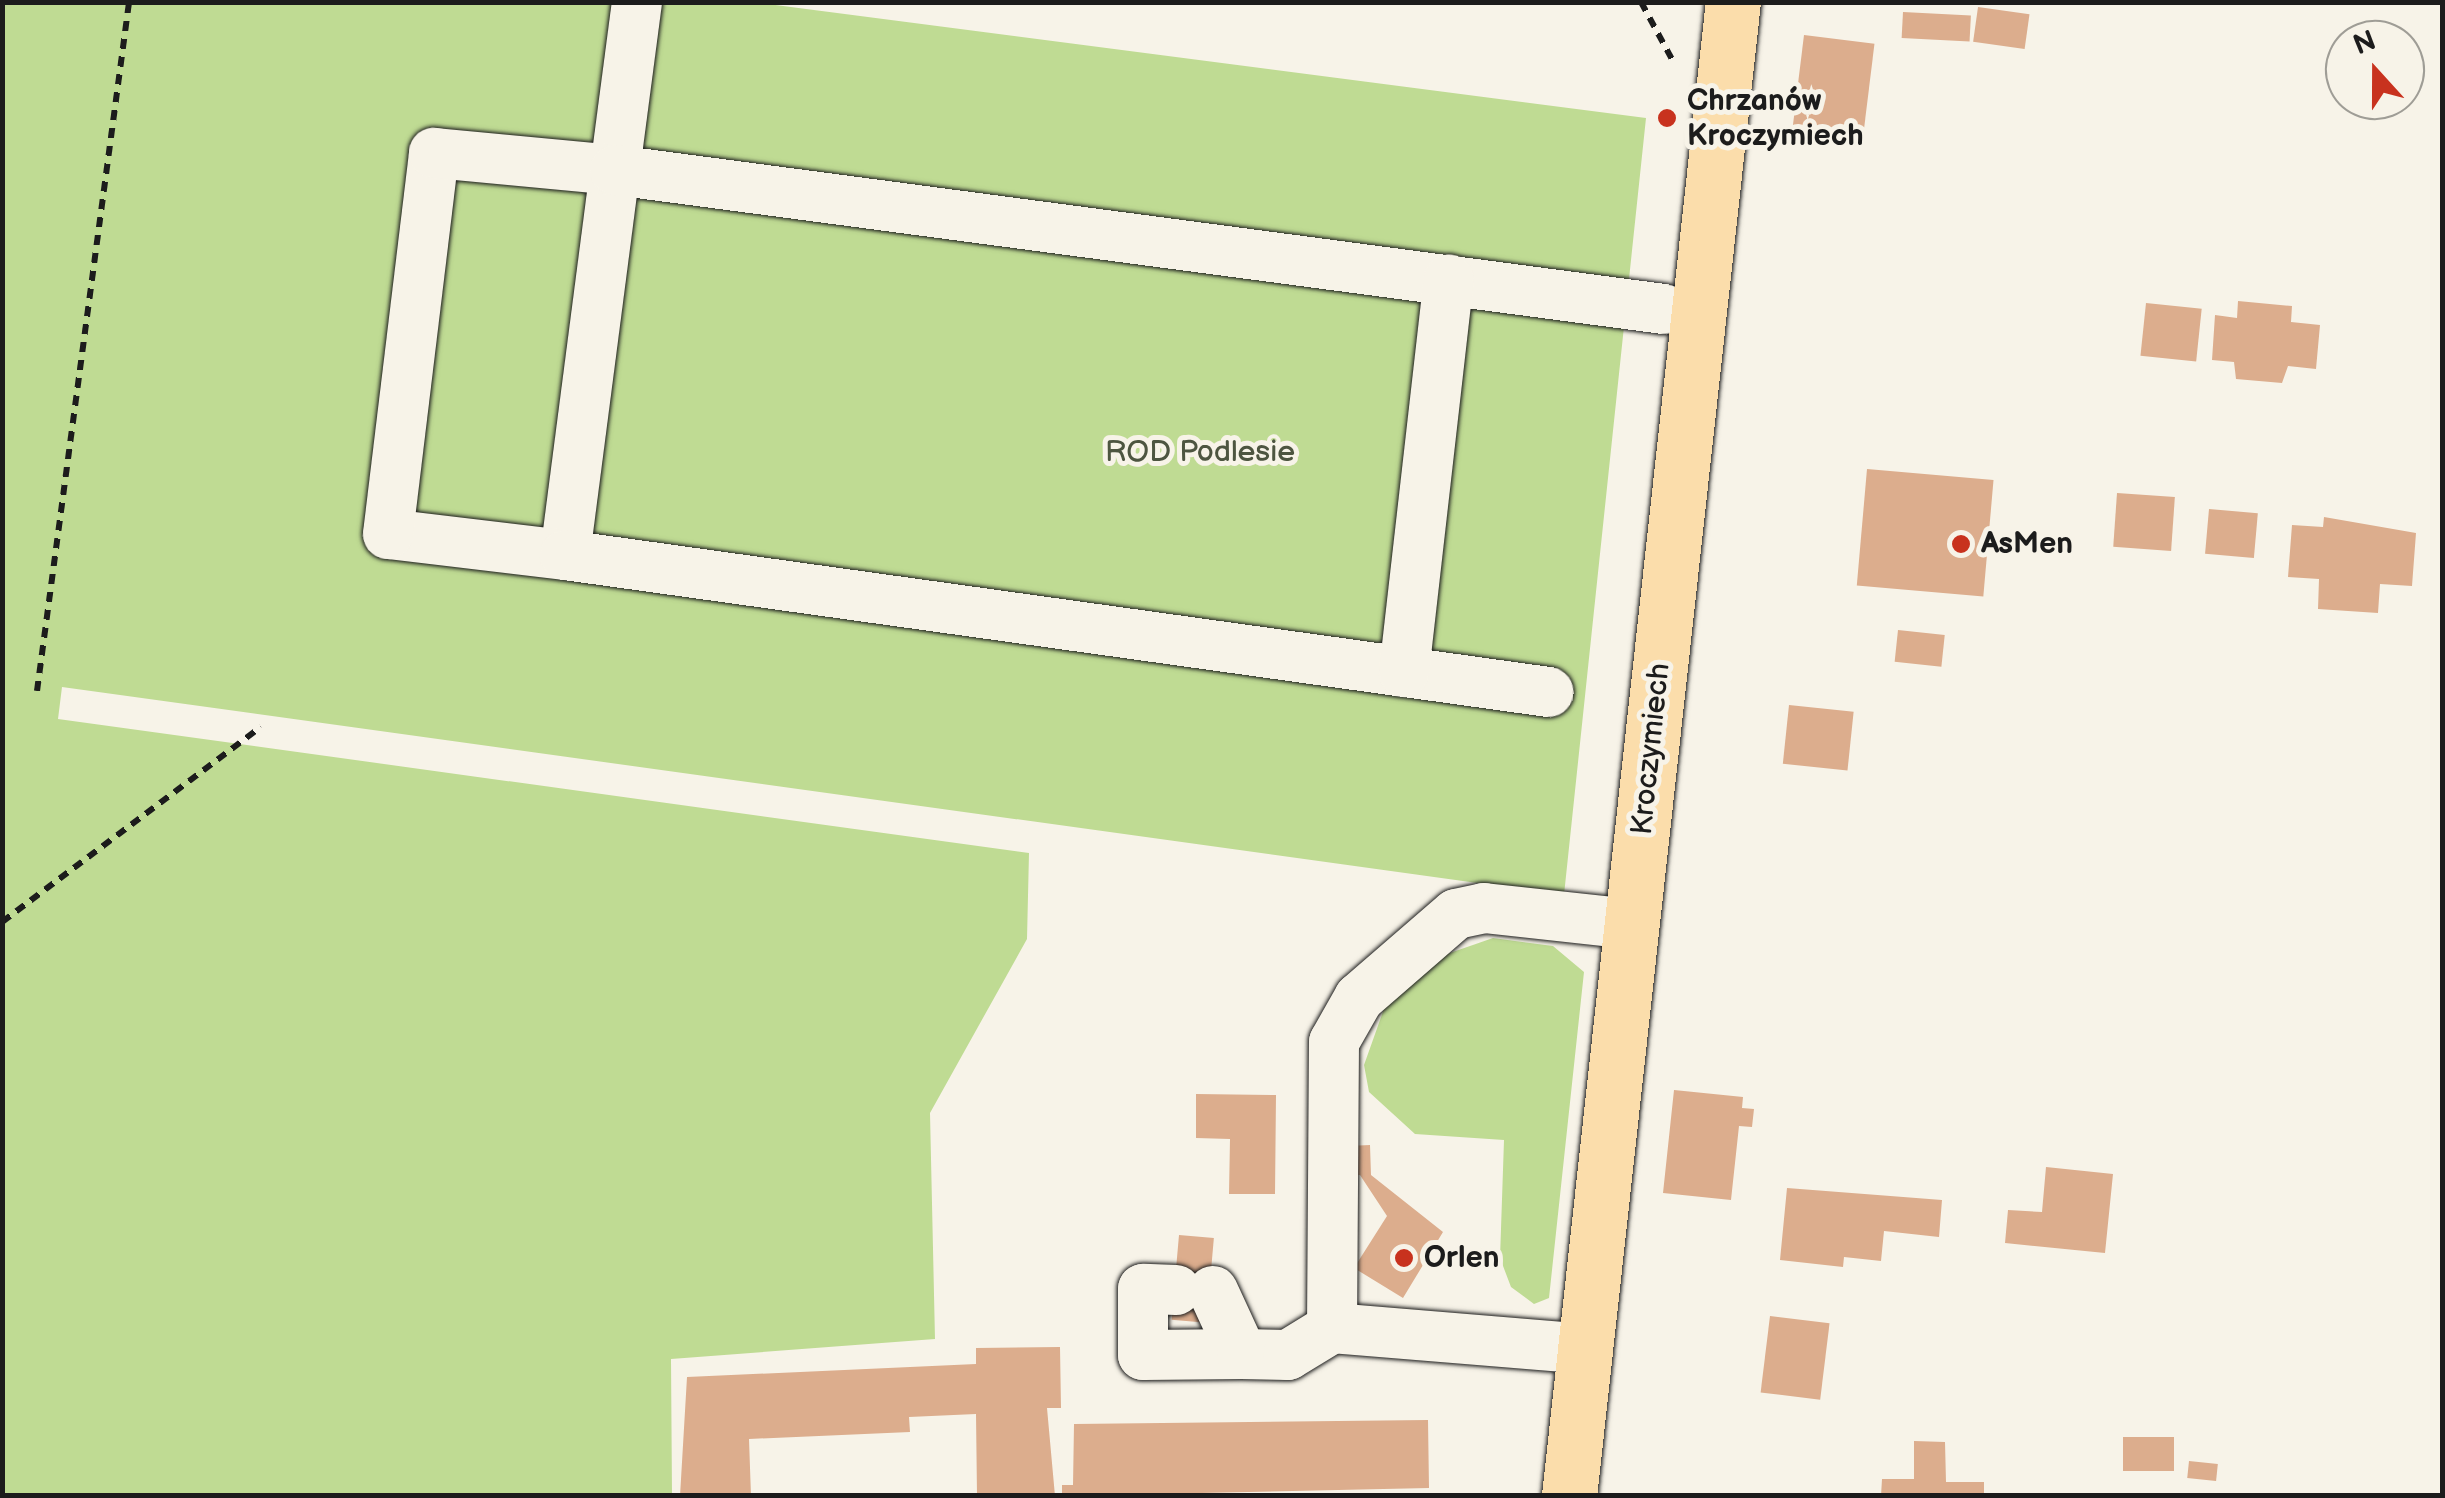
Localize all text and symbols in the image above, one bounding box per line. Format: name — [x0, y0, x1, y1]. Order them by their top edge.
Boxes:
north arrow — [2325, 20, 2425, 120]
text: N — [2349, 24, 2381, 63]
place label: Chrzanów Kroczymiech — [1687, 83, 1864, 154]
marker: Chrzanów Kroczymiech — [1656, 107, 1678, 129]
park label: ROD Podlesie — [1105, 434, 1295, 470]
place label: AsMen — [1981, 526, 2073, 562]
marker: AsMen — [1950, 533, 1972, 555]
street label: Kroczymiech — [1624, 661, 1678, 837]
place label: Orlen — [1424, 1240, 1499, 1276]
marker: Orlen — [1393, 1247, 1415, 1269]

